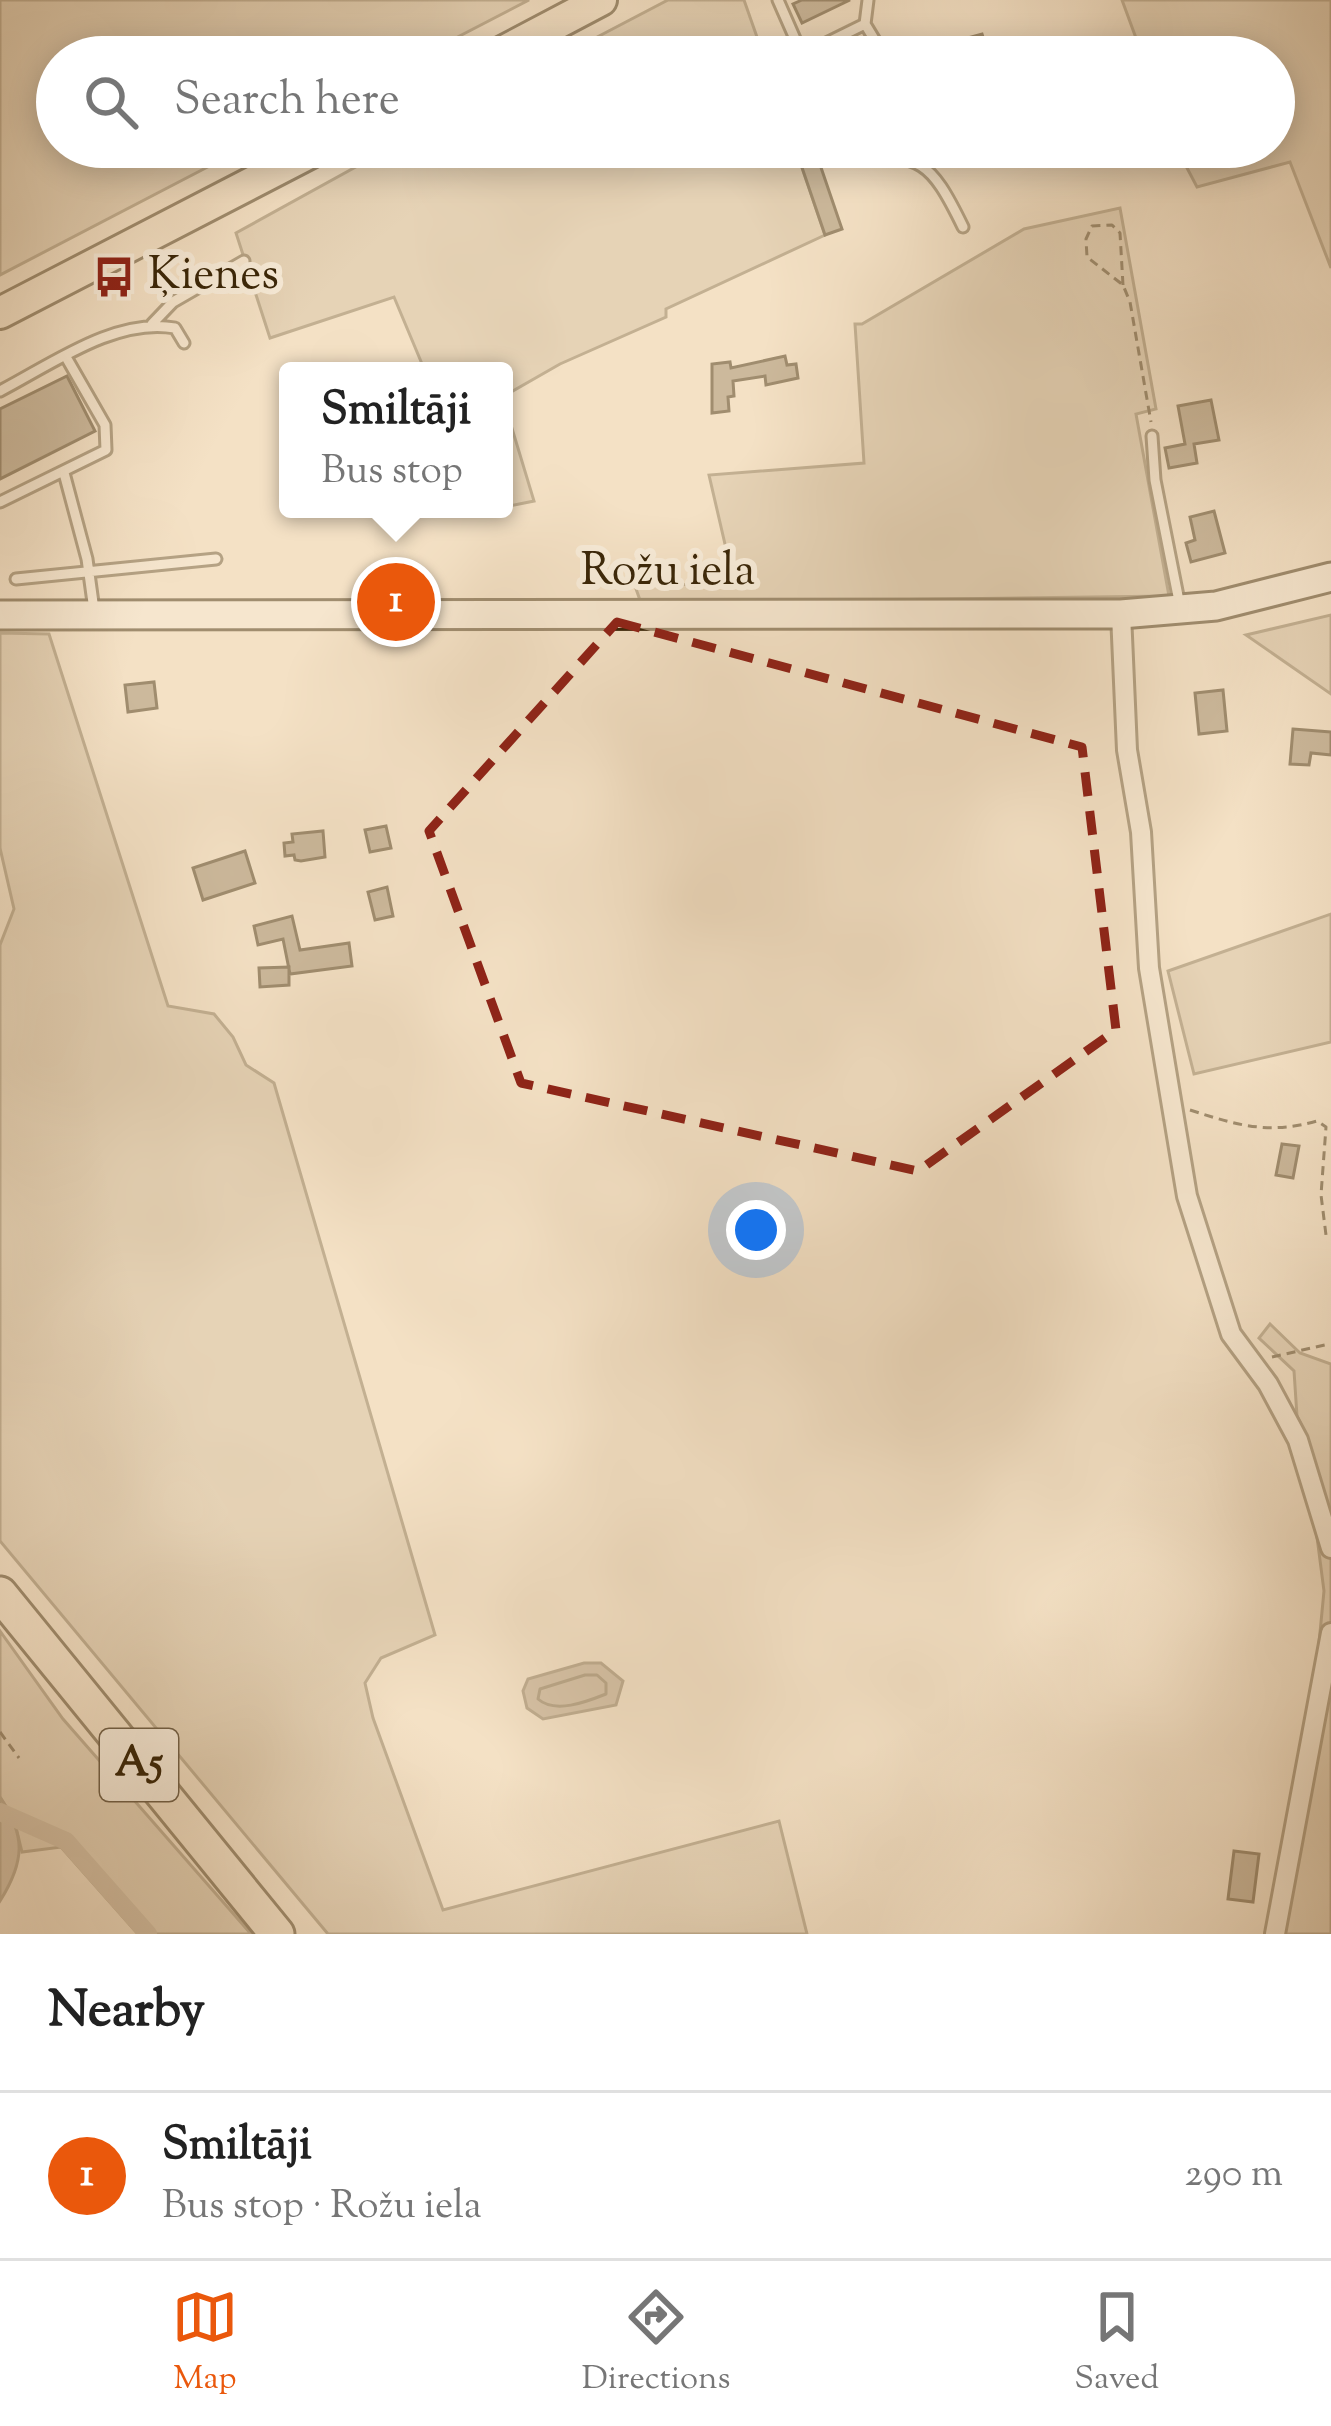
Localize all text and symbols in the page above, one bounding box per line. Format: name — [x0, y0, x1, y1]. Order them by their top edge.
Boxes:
search box — [36, 36, 1295, 168]
icon: search — [78, 69, 144, 135]
text: Search here — [174, 70, 400, 135]
place label: Ķienes — [148, 245, 279, 310]
bus stop icon: Ķienes — [91, 254, 137, 300]
popup — [279, 362, 513, 518]
text: Smiltāji — [321, 380, 471, 445]
text: Bus stop — [321, 445, 463, 501]
street label: Rožu iela — [581, 541, 755, 606]
pin: 1 — [357, 557, 435, 647]
your location — [726, 1200, 786, 1260]
road number: A5 — [100, 1729, 178, 1801]
text: Nearby — [48, 1976, 205, 2049]
text: Smiltāji — [162, 2115, 312, 2180]
text: 1 — [80, 2148, 94, 2204]
text: 290 m — [1185, 2148, 1283, 2204]
text: Bus stop · Rožu iela — [162, 2180, 482, 2236]
tab: Map — [172, 2284, 238, 2404]
tab: Directions — [582, 2284, 731, 2404]
tab: Saved — [1074, 2284, 1159, 2404]

